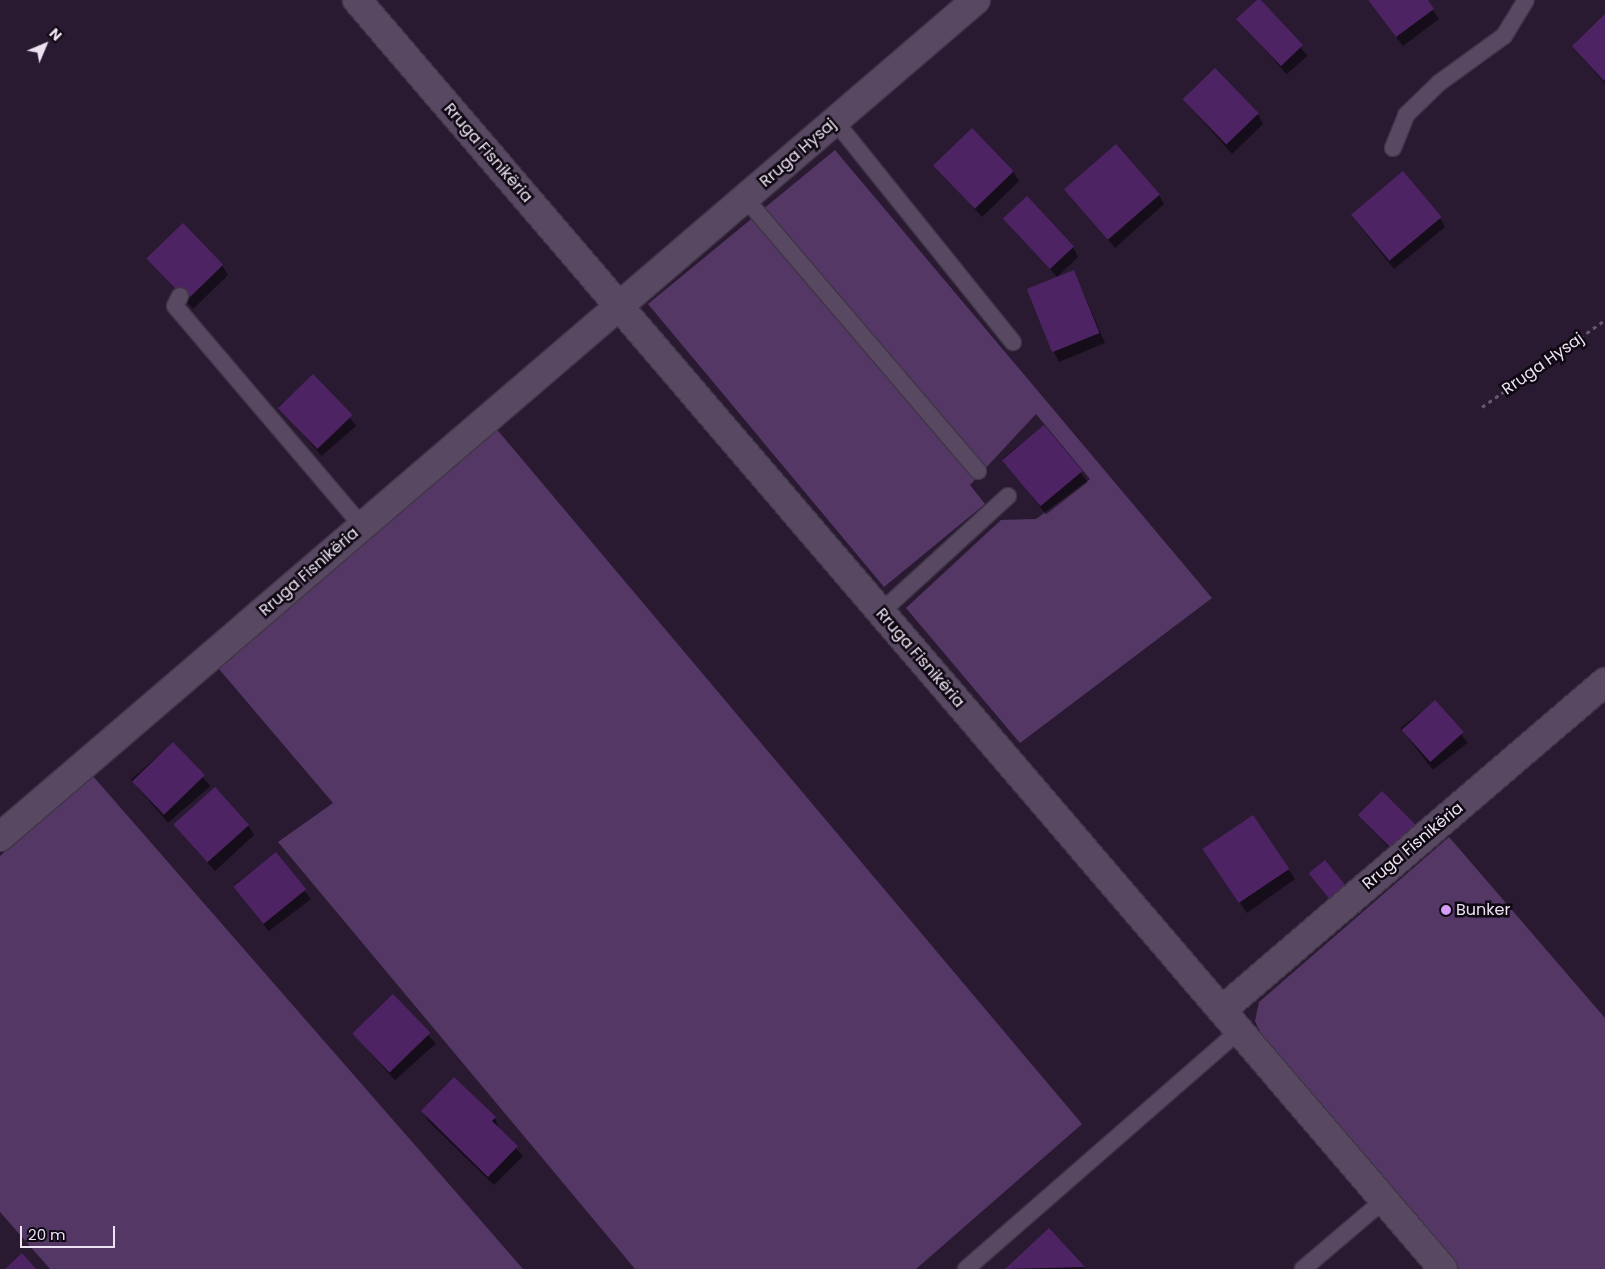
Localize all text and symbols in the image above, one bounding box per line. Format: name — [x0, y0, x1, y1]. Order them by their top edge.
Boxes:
north arrow — [20, 20, 70, 70]
text: N — [45, 24, 66, 45]
street label: Rruga Fisnikëria — [440, 99, 536, 207]
street label: Rruga Hysaj — [756, 115, 840, 191]
street label: Rruga Hysaj — [1499, 329, 1587, 399]
street label: Rruga Fisnikëria — [255, 524, 363, 620]
street label: Rruga Fisnikëria — [872, 604, 968, 712]
street label: Rruga Fisnikëria — [1359, 798, 1467, 894]
place label: Bunker — [1456, 900, 1510, 920]
marker: Bunker — [1440, 904, 1452, 916]
scale bar — [22, 1216, 118, 1248]
text: 20 m — [28, 1224, 66, 1245]

